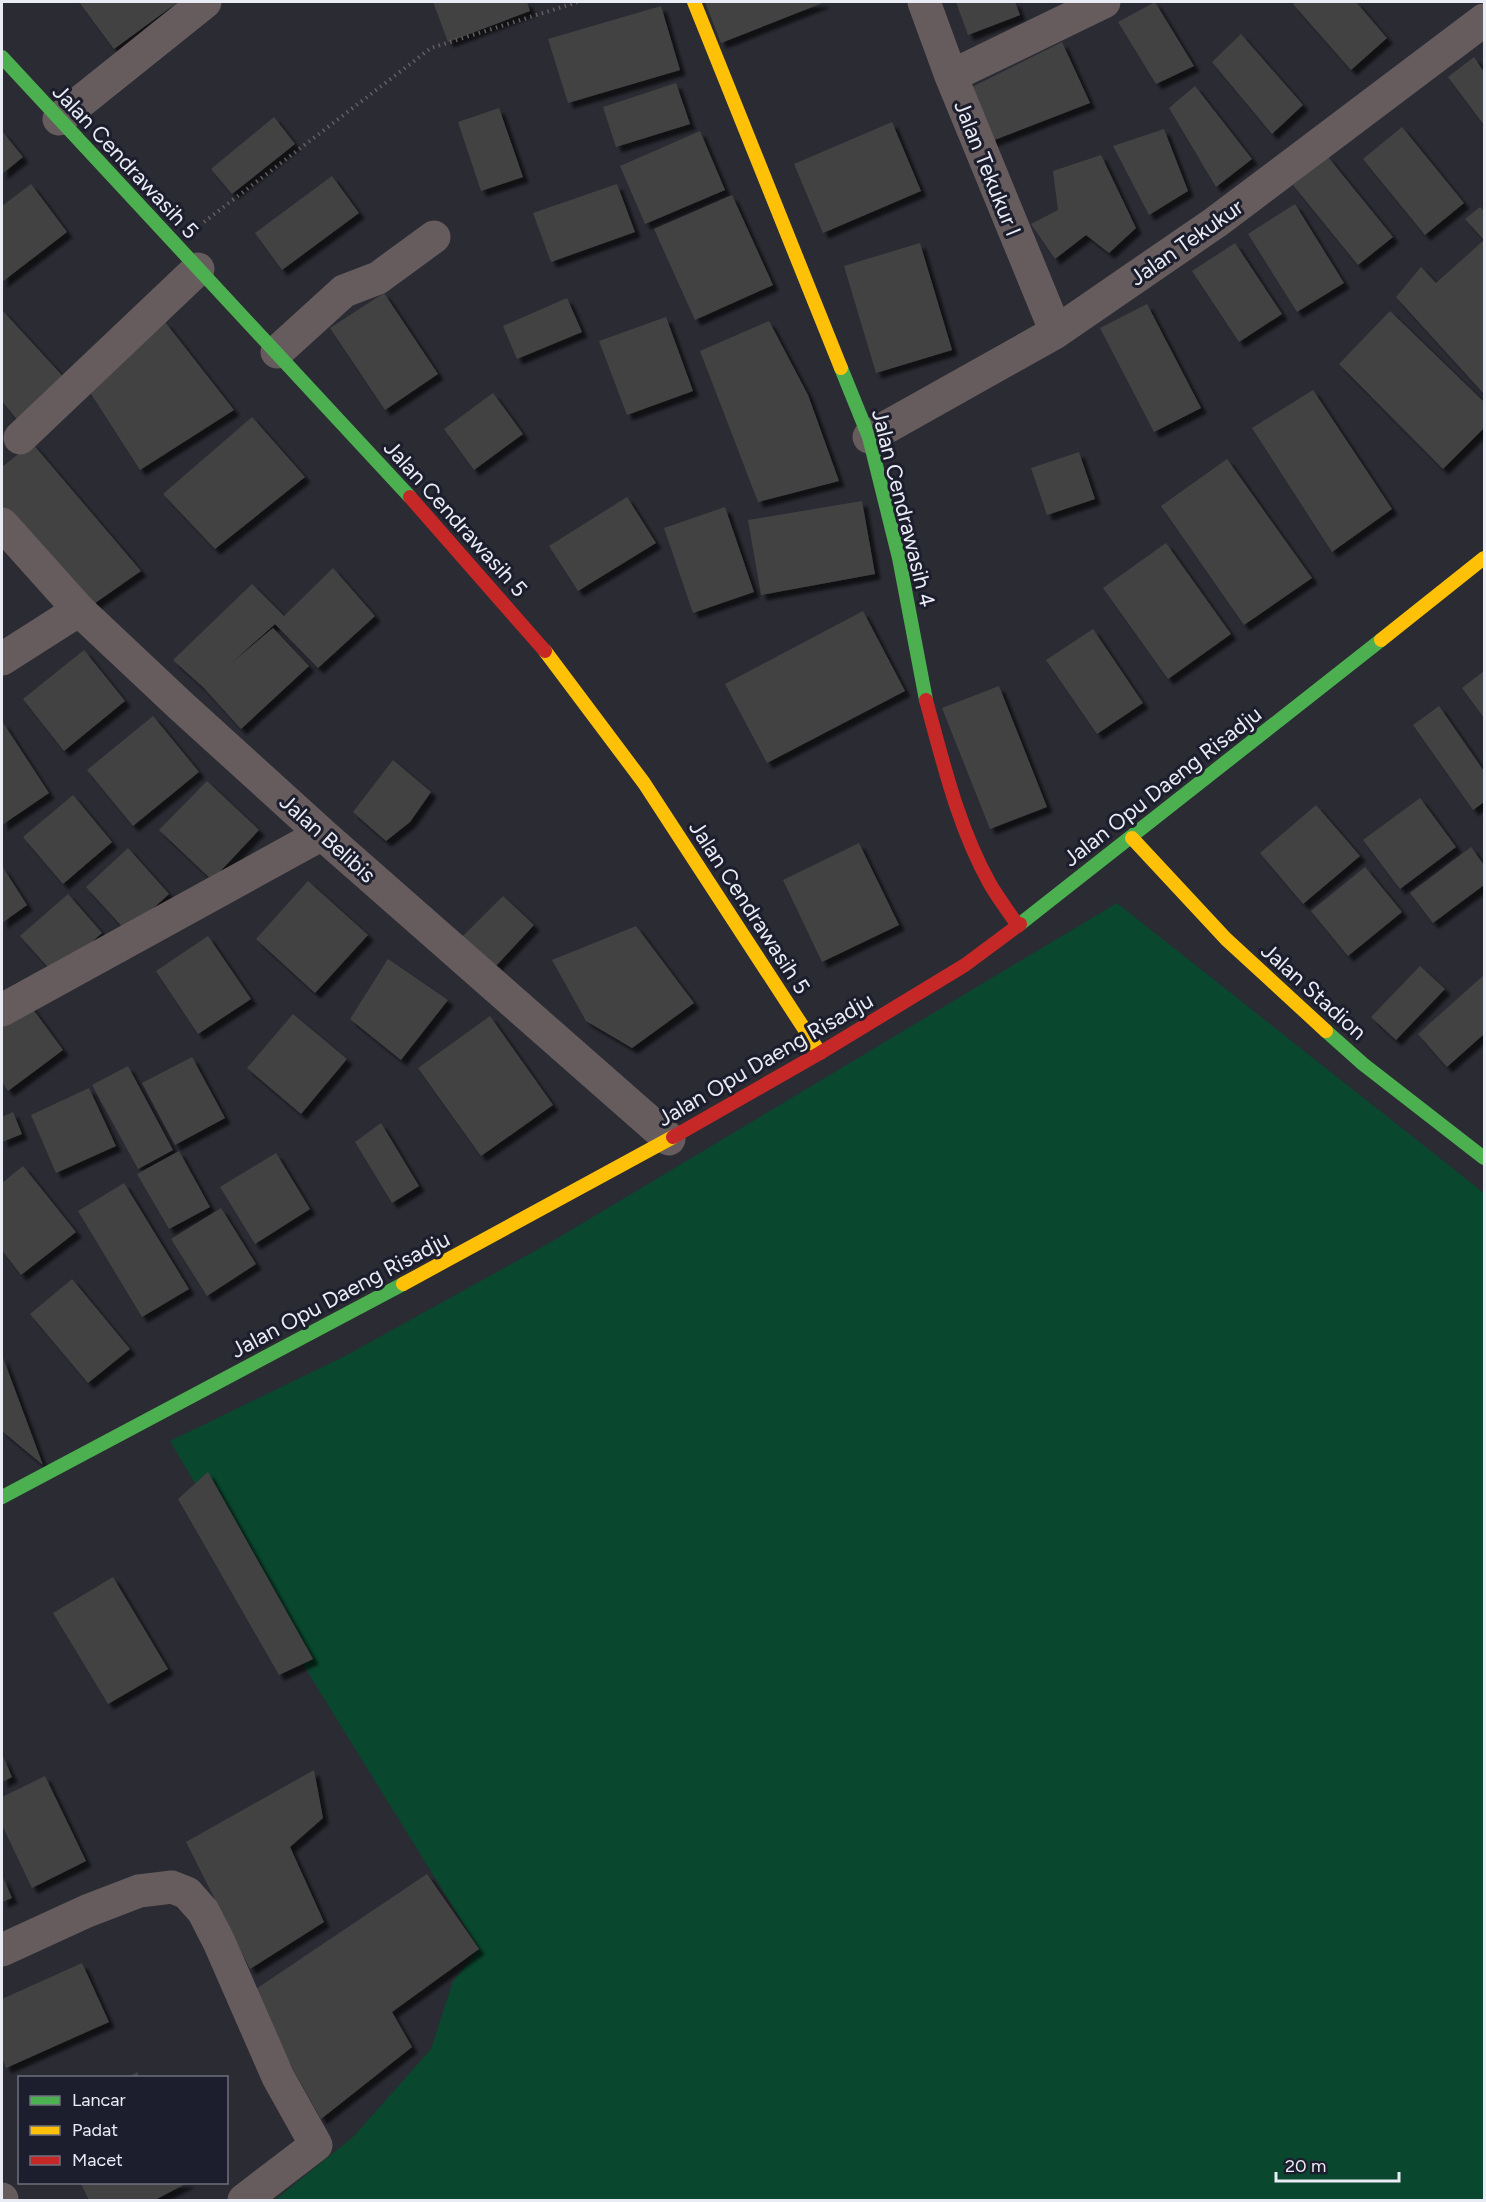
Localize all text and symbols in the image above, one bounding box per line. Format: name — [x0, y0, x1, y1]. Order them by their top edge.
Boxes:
street label: Jalan Cendrawasih 5 — [47, 78, 204, 244]
street label: Jalan Tekukur I — [948, 96, 1027, 240]
street label: Jalan Tekukur — [1124, 193, 1249, 291]
street label: Jalan Cendrawasih 4 — [866, 406, 941, 610]
street label: Jalan Cendrawasih 5 — [378, 434, 533, 602]
street label: Jalan Opu Daeng Risadju — [1058, 700, 1267, 872]
street label: Jalan Belibis — [274, 788, 381, 889]
street label: Jalan Cendrawasih 5 — [683, 815, 816, 999]
street label: Jalan Stadion — [1255, 937, 1372, 1046]
street label: Jalan Opu Daeng Risadju — [653, 987, 878, 1132]
street label: Jalan Opu Daeng Risadju — [226, 1225, 455, 1364]
legend — [18, 2076, 228, 2184]
text: Lancar — [72, 2089, 126, 2111]
text: Padat — [72, 2119, 118, 2141]
scale bar — [1276, 2145, 1399, 2183]
text: Macet — [72, 2149, 123, 2171]
text: 20 m — [1285, 2155, 1326, 2177]

